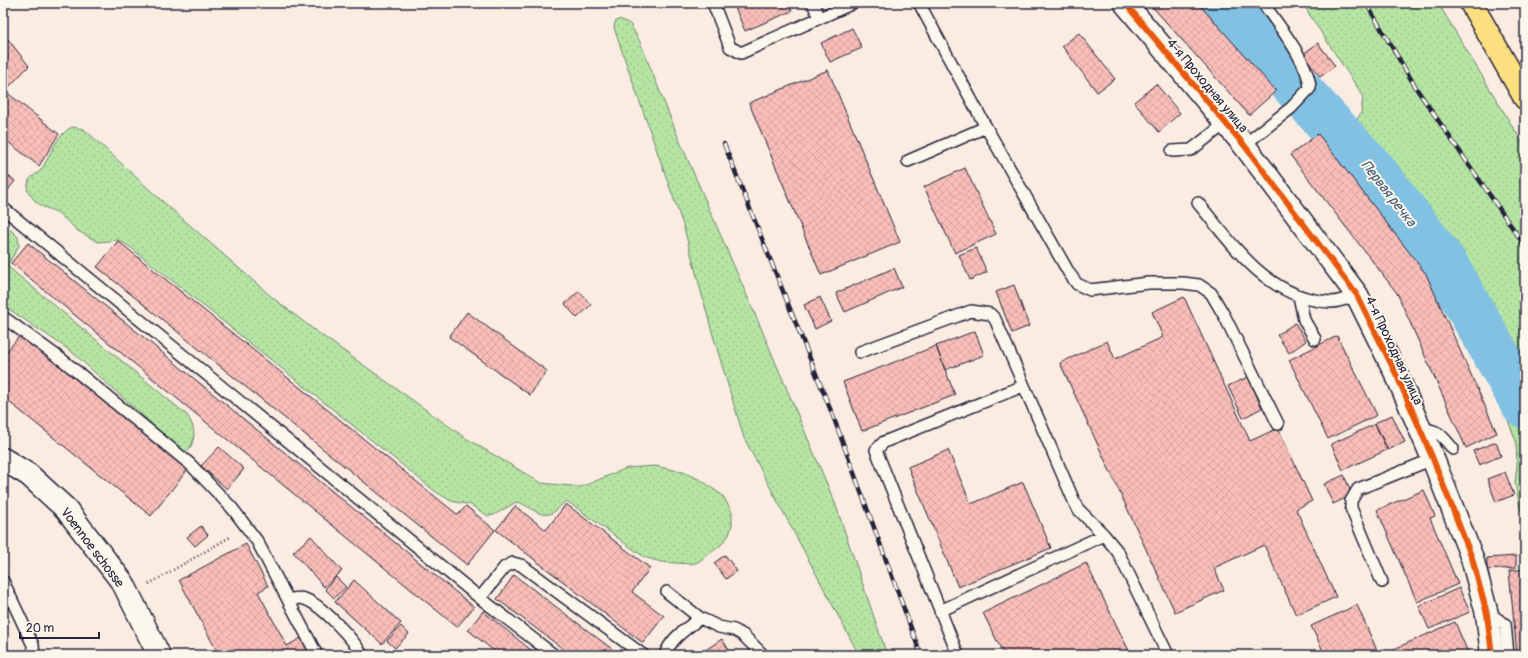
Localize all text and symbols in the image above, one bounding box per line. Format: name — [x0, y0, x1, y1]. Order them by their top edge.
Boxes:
street label: 4-я Проходная улица — [1163, 35, 1251, 136]
water label: Первая речка — [1358, 157, 1421, 231]
street label: 4-я Проходная улица — [1362, 294, 1426, 407]
street label: Voennoe schosse — [57, 505, 128, 591]
scale bar — [20, 614, 99, 640]
text: 20 m — [26, 621, 55, 636]

